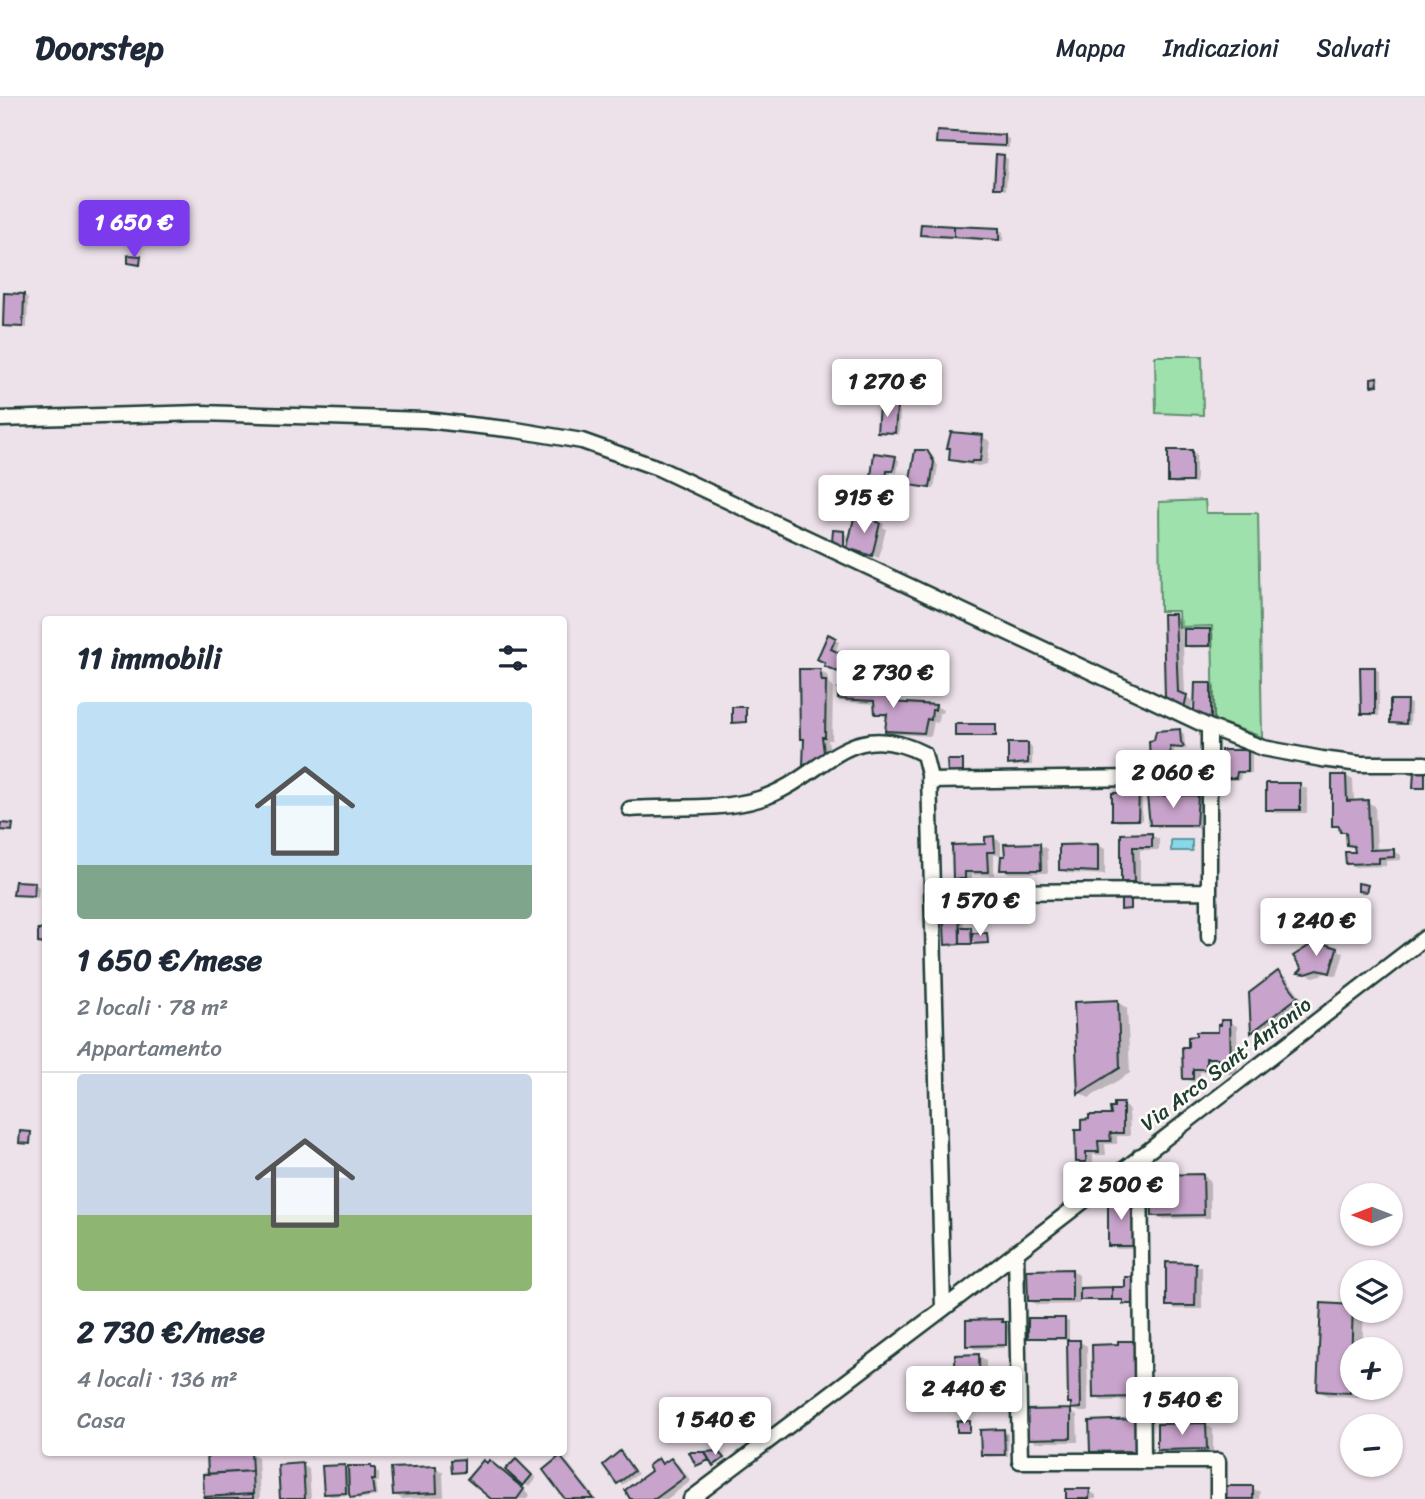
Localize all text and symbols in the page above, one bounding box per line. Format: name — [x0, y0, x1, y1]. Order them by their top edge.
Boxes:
text: Doorstep — [35, 19, 164, 77]
text: Mappa — [1056, 27, 1125, 69]
text: Indicazioni — [1163, 27, 1279, 69]
text: Salvati — [1317, 27, 1390, 69]
pin: 1 650 € — [69, 200, 199, 260]
text: 1 650 € — [95, 202, 173, 243]
pin: 1 270 € — [822, 360, 952, 419]
text: 1 270 € — [848, 361, 926, 402]
pin: 915 € — [815, 476, 913, 535]
text: 915 € — [834, 477, 894, 518]
text: 11 immobili — [77, 631, 221, 685]
icon: filters — [494, 639, 532, 677]
pin: 2 730 € — [828, 650, 958, 710]
text: 2 730 € — [853, 652, 933, 693]
icon: home — [242, 748, 368, 874]
pin: 2 060 € — [1108, 750, 1238, 810]
text: 2 060 € — [1132, 752, 1214, 793]
pin: 1 570 € — [915, 878, 1045, 938]
text: 1 570 € — [941, 880, 1019, 921]
pin: 1 240 € — [1251, 898, 1381, 958]
text: 1 240 € — [1276, 900, 1356, 941]
text: 1 650 €/mese — [77, 933, 262, 987]
text: 2 locali · 78 m² — [77, 987, 228, 1028]
street label: Via Arco Sant'Antonio — [1132, 987, 1320, 1141]
text: Appartamento — [77, 1028, 222, 1069]
icon: home — [242, 1120, 368, 1246]
pin: 2 500 € — [1056, 1162, 1186, 1222]
text: 2 500 € — [1079, 1164, 1163, 1205]
north arrow — [1340, 1183, 1404, 1246]
map controls — [1340, 1183, 1403, 1477]
button: layers — [1340, 1260, 1403, 1323]
text: 2 730 €/mese — [77, 1305, 265, 1359]
button: + — [1340, 1337, 1403, 1400]
text: 4 locali · 136 m² — [77, 1359, 238, 1400]
pin: 2 440 € — [899, 1366, 1029, 1426]
text: 2 440 € — [922, 1368, 1006, 1409]
pin: 1 540 € — [1117, 1378, 1247, 1437]
text: 1 540 € — [1142, 1379, 1222, 1420]
pin: 1 540 € — [650, 1398, 780, 1457]
text: 1 540 € — [675, 1399, 755, 1440]
text: Casa — [77, 1400, 125, 1441]
button: − — [1340, 1414, 1403, 1477]

